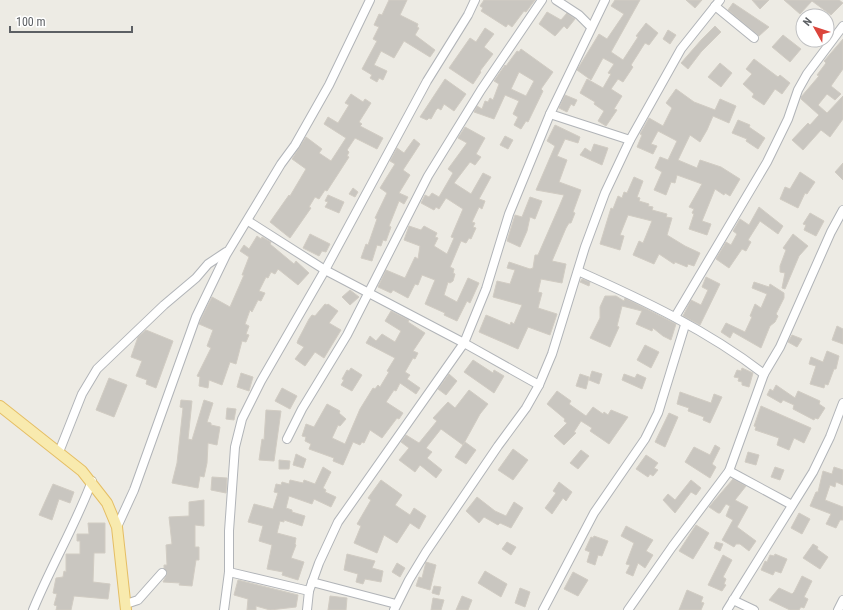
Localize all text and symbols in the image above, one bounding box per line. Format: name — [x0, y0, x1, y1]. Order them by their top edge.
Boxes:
scale bar — [10, 8, 132, 34]
north arrow — [795, 8, 835, 48]
text: 100 m — [16, 15, 46, 29]
text: N — [800, 15, 815, 29]

